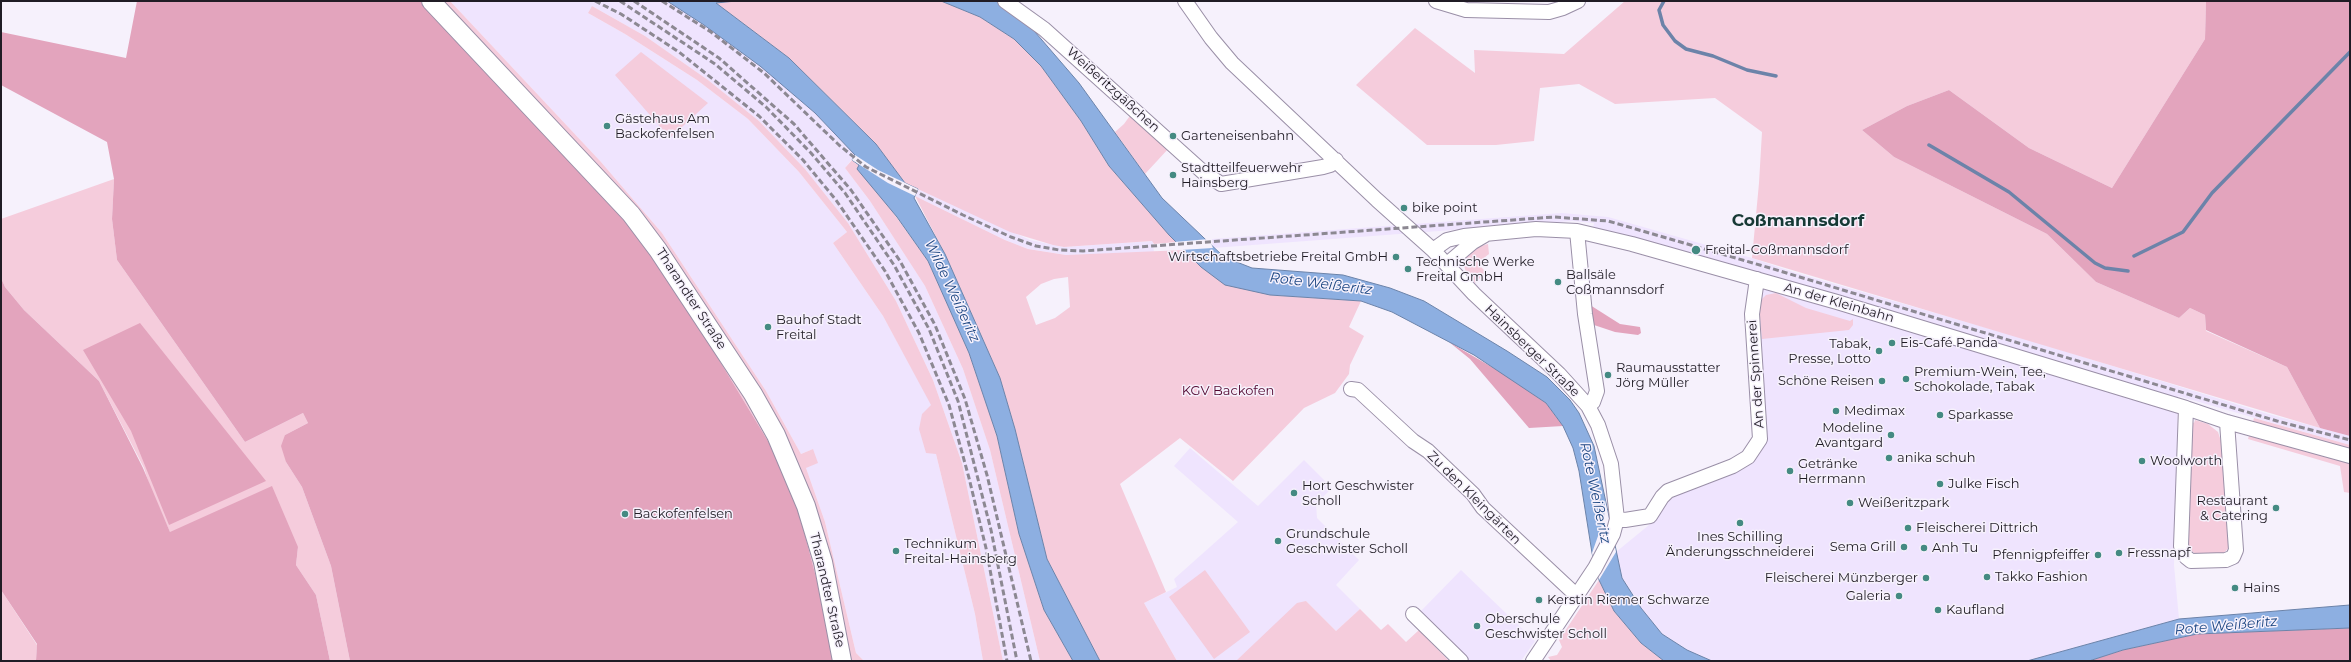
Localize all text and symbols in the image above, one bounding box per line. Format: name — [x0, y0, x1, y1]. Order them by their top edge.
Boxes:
street label: Weißeritzgäßchen — [1063, 44, 1163, 136]
place label: Gästehaus Am Backofenfelsen — [615, 111, 715, 142]
marker: Gästehaus Am Backofenfelsen — [602, 121, 612, 131]
place label: Garteneisenbahn — [1181, 128, 1294, 144]
marker: Garteneisenbahn — [1168, 131, 1178, 141]
place label: Stadtteilfeuerwehr Hainsberg — [1181, 160, 1303, 191]
marker: Stadtteilfeuerwehr Hainsberg — [1168, 170, 1178, 180]
place label: bike point — [1412, 200, 1478, 216]
marker: bike point — [1399, 203, 1409, 213]
district label: Coßmannsdorf — [1732, 211, 1864, 231]
water label: Wilde Weißeritz — [921, 237, 983, 345]
place label: Freital-Coßmannsdorf — [1705, 242, 1848, 258]
marker: Freital-Coßmannsdorf — [1690, 244, 1702, 256]
street label: Tharandter Straße — [652, 246, 730, 352]
place label: Wirtschaftsbetriebe Freital GmbH — [1168, 249, 1388, 265]
marker: Wirtschaftsbetriebe Freital GmbH — [1391, 252, 1401, 262]
place label: Technische Werke Freital GmbH — [1416, 254, 1535, 285]
marker: Technische Werke Freital GmbH — [1403, 264, 1413, 274]
place label: Ballsäle Coßmannsdorf — [1566, 267, 1664, 298]
water label: Rote Weißeritz — [1269, 269, 1373, 299]
marker: Ballsäle Coßmannsdorf — [1553, 277, 1563, 287]
street label: An der Kleinbahn — [1782, 280, 1896, 326]
street label: Hainsberger Straße — [1481, 302, 1583, 400]
place label: Bauhof Stadt Freital — [776, 312, 862, 343]
street label: An der Spinnerei — [1744, 319, 1768, 429]
marker: Bauhof Stadt Freital — [763, 322, 773, 332]
place label: Eis-Café Panda — [1900, 335, 1998, 351]
place label: Tabak, Presse, Lotto — [1788, 336, 1871, 367]
marker: Eis-Café Panda — [1887, 338, 1897, 348]
marker: Tabak, Presse, Lotto — [1874, 346, 1884, 356]
place label: Raumausstatter Jörg Müller — [1616, 360, 1721, 391]
place label: Premium-Wein, Tee, Schokolade, Tabak — [1914, 364, 2046, 395]
marker: Raumausstatter Jörg Müller — [1603, 370, 1613, 380]
place label: Schöne Reisen — [1778, 373, 1874, 389]
marker: Premium-Wein, Tee, Schokolade, Tabak — [1901, 374, 1911, 384]
marker: Schöne Reisen — [1877, 376, 1887, 386]
park label: KGV Backofen — [1182, 383, 1274, 399]
place label: Medimax — [1844, 403, 1905, 419]
marker: Medimax — [1831, 406, 1841, 416]
place label: Sparkasse — [1948, 407, 2013, 423]
marker: Sparkasse — [1935, 410, 1945, 420]
place label: Modeline Avantgard — [1815, 420, 1883, 451]
marker: Modeline Avantgard — [1886, 430, 1896, 440]
water label: Rote Weißeritz — [1576, 441, 1614, 545]
street label: Zu den Kleingärten — [1424, 448, 1524, 548]
place label: anika schuh — [1897, 450, 1976, 466]
marker: anika schuh — [1884, 453, 1894, 463]
place label: Woolworth — [2150, 453, 2222, 469]
place label: Getränke Herrmann — [1798, 456, 1866, 487]
marker: Woolworth — [2137, 456, 2147, 466]
marker: Getränke Herrmann — [1785, 466, 1795, 476]
place label: Julke Fisch — [1948, 476, 2020, 492]
place label: Hort Geschwister Scholl — [1302, 478, 1414, 509]
marker: Julke Fisch — [1935, 479, 1945, 489]
marker: Hort Geschwister Scholl — [1289, 488, 1299, 498]
place label: Restaurant & Catering — [2197, 493, 2268, 524]
place label: Weißeritzpark — [1858, 495, 1949, 511]
marker: Weißeritzpark — [1845, 498, 1855, 508]
marker: Restaurant & Catering — [2271, 503, 2281, 513]
place label: Backofenfelsen — [633, 506, 733, 522]
marker: Backofenfelsen — [620, 509, 630, 519]
marker: Ines Schilling Änderungsschneiderei — [1735, 518, 1745, 528]
place label: Fleischerei Dittrich — [1916, 520, 2038, 536]
marker: Fleischerei Dittrich — [1903, 523, 1913, 533]
place label: Grundschule Geschwister Scholl — [1286, 526, 1408, 557]
place label: Ines Schilling Änderungsschneiderei — [1666, 529, 1814, 560]
street label: Tharandter Straße — [806, 531, 848, 649]
place label: Technikum Freital-Hainsberg — [904, 536, 1017, 567]
marker: Grundschule Geschwister Scholl — [1273, 536, 1283, 546]
place label: Sema Grill — [1830, 539, 1896, 555]
place label: Anh Tu — [1932, 540, 1978, 556]
marker: Sema Grill — [1899, 542, 1909, 552]
marker: Anh Tu — [1919, 543, 1929, 553]
place label: Fressnapf — [2127, 545, 2190, 561]
marker: Technikum Freital-Hainsberg — [891, 546, 901, 556]
place label: Pfennigpfeiffer — [1992, 547, 2090, 563]
marker: Fressnapf — [2114, 548, 2124, 558]
marker: Pfennigpfeiffer — [2093, 550, 2103, 560]
place label: Takko Fashion — [1995, 569, 2088, 585]
place label: Fleischerei Münzberger — [1765, 570, 1918, 586]
marker: Takko Fashion — [1982, 572, 1992, 582]
marker: Fleischerei Münzberger — [1921, 573, 1931, 583]
place label: Hains — [2243, 580, 2280, 596]
marker: Hains — [2230, 583, 2240, 593]
place label: Galeria — [1846, 588, 1891, 604]
marker: Galeria — [1894, 591, 1904, 601]
place label: Kerstin Riemer Schwarze — [1547, 592, 1710, 608]
marker: Kerstin Riemer Schwarze — [1534, 595, 1544, 605]
place label: Kaufland — [1946, 602, 2005, 618]
marker: Kaufland — [1933, 605, 1943, 615]
place label: Oberschule Geschwister Scholl — [1485, 611, 1607, 642]
water label: Rote Weißeritz — [2174, 613, 2278, 639]
marker: Oberschule Geschwister Scholl — [1472, 621, 1482, 631]

